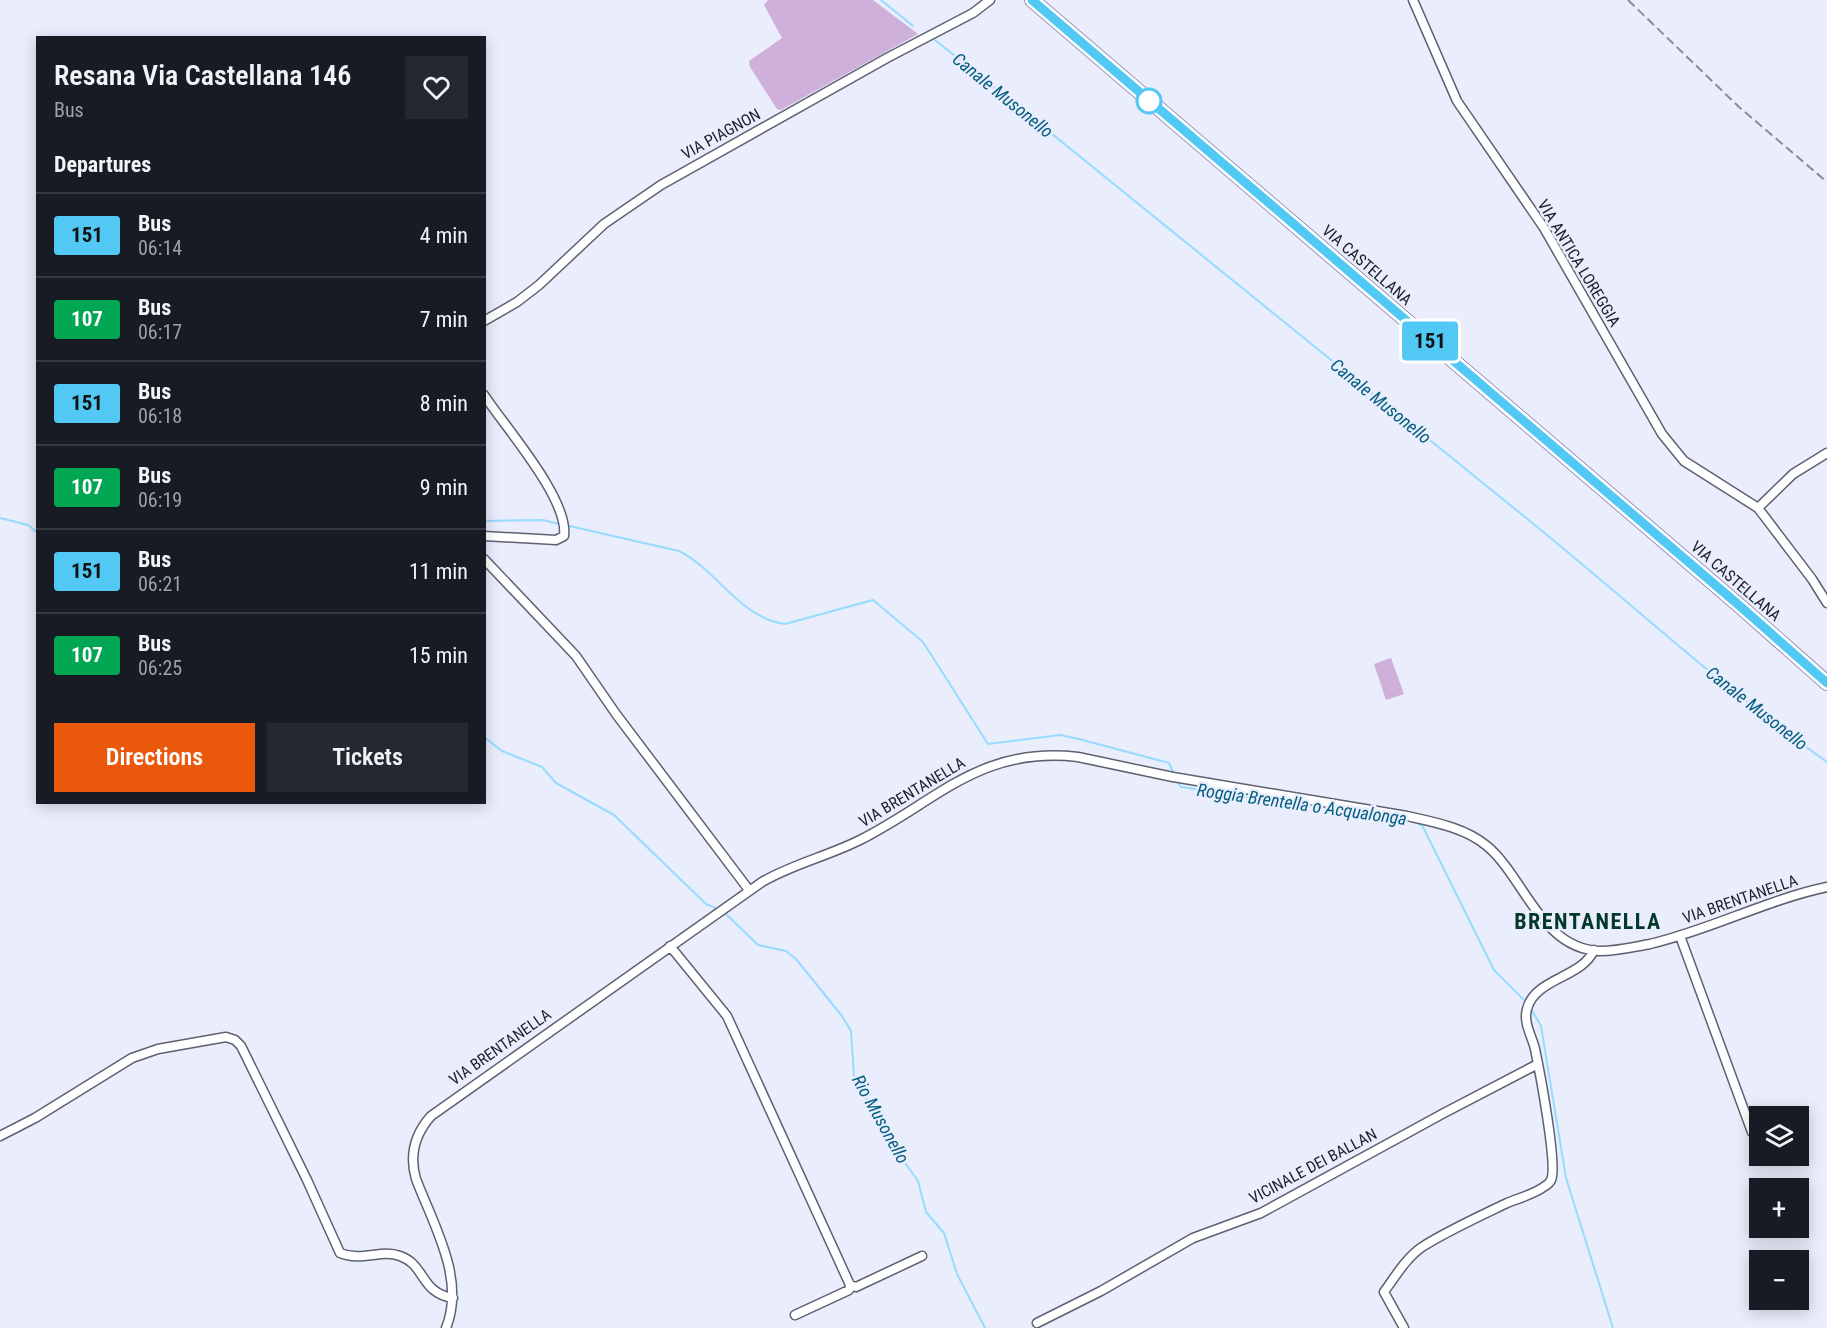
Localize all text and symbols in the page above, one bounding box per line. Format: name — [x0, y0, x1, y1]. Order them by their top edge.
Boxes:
water label: Canale Musonello — [949, 48, 1057, 142]
button: heart — [405, 56, 468, 119]
text: Resana Via Castellana 146 — [54, 59, 351, 92]
unlabelled marker — [1136, 88, 1162, 114]
text: Bus — [54, 98, 84, 122]
street label: VIA PIAGNON — [678, 105, 764, 163]
text: Departures — [54, 152, 151, 177]
street label: VIA ANTICA LOREGGIA — [1534, 196, 1624, 330]
text: Bus — [138, 211, 171, 236]
street label: VIA CASTELLANA — [1318, 221, 1416, 309]
text: 151 — [71, 223, 103, 247]
text: 4 min — [420, 223, 468, 248]
text: 06:14 — [138, 236, 182, 260]
text: Bus — [138, 295, 171, 320]
text: 107 — [71, 307, 103, 331]
text: 7 min — [420, 307, 468, 332]
text: 06:17 — [138, 320, 182, 344]
line badge: 151 — [1396, 322, 1464, 360]
text: 151 — [1414, 329, 1446, 353]
water label: Canale Musonello — [1327, 354, 1435, 448]
text: Bus — [138, 379, 171, 404]
text: 151 — [71, 391, 103, 415]
text: 8 min — [420, 391, 468, 416]
text: 06:18 — [138, 404, 182, 428]
text: Bus — [138, 463, 171, 488]
text: 107 — [71, 475, 103, 499]
text: 9 min — [420, 475, 468, 500]
text: 06:19 — [138, 488, 182, 512]
street label: VIA CASTELLANA — [1687, 537, 1785, 625]
text: Bus — [138, 547, 171, 572]
text: 151 — [71, 559, 103, 583]
text: 11 min — [409, 559, 468, 584]
text: 06:21 — [138, 572, 182, 596]
text: Bus — [138, 631, 171, 656]
text: 107 — [71, 643, 103, 667]
text: 15 min — [409, 643, 468, 668]
text: 06:25 — [138, 656, 182, 680]
water label: Canale Musonello — [1702, 662, 1812, 754]
button: Directions — [54, 723, 255, 792]
button: Tickets — [267, 723, 468, 792]
street label: VIA BRENTANELLA — [856, 753, 968, 831]
water label: Roggia Brentella o Acqualonga — [1196, 779, 1408, 829]
street label: VIA BRENTANELLA — [1680, 870, 1800, 928]
district label: BRENTANELLA — [1514, 909, 1662, 934]
street label: VIA BRENTANELLA — [445, 1005, 555, 1089]
water label: Rio Musonello — [848, 1071, 914, 1167]
map controls — [1749, 1106, 1809, 1310]
button: layers — [1749, 1106, 1809, 1166]
street label: VICINALE DEI BALLAN — [1246, 1124, 1380, 1208]
button: + — [1749, 1178, 1809, 1238]
button: − — [1749, 1250, 1809, 1310]

